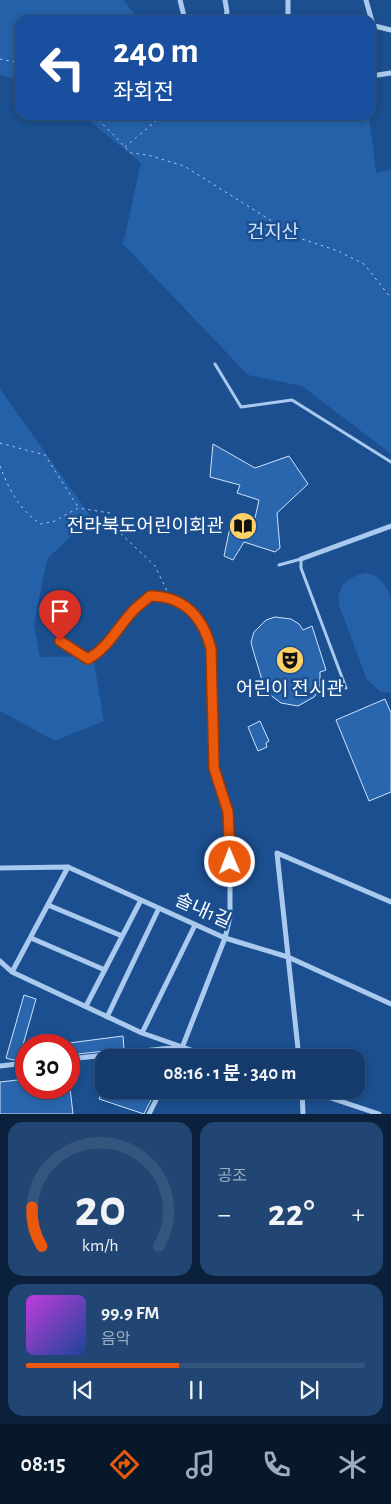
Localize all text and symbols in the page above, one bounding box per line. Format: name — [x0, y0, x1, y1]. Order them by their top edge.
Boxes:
text: 240 m — [113, 34, 199, 69]
icon: left — [30, 35, 95, 100]
text: 좌회전 — [113, 81, 174, 103]
park label: 건지산 — [247, 222, 299, 242]
library icon: 전라북도어린이회관 — [228, 511, 258, 541]
place label: 전라북도어린이회관 — [67, 516, 224, 536]
pin — [39, 590, 81, 641]
icon: arrive — [46, 597, 74, 625]
theatre icon: 어린이 전시관 — [275, 645, 305, 675]
place label: 어린이 전시관 — [236, 679, 344, 699]
position arrow — [203, 835, 255, 887]
street label: 솔내1길 — [172, 889, 234, 932]
speed limit sign: 30 — [15, 1034, 80, 1099]
text: 08:16 · 1 분 · 340 m — [164, 1064, 296, 1083]
text: 공조 — [218, 1168, 247, 1184]
text: 20 — [74, 1183, 126, 1235]
text: 22° — [268, 1195, 315, 1233]
text: − — [218, 1201, 231, 1229]
text: + — [352, 1201, 365, 1229]
text: km/h — [81, 1237, 118, 1255]
text: 99.9 FM — [101, 1304, 159, 1323]
text: 음악 — [101, 1331, 130, 1347]
icon: previous — [69, 1376, 97, 1404]
icon: pause — [182, 1376, 210, 1404]
icon: next — [295, 1376, 323, 1404]
icon: directions — [107, 1447, 142, 1482]
icon: music — [183, 1447, 218, 1482]
icon: phone — [259, 1447, 294, 1482]
icon: climate — [335, 1447, 370, 1482]
text: 08:15 — [21, 1453, 65, 1475]

